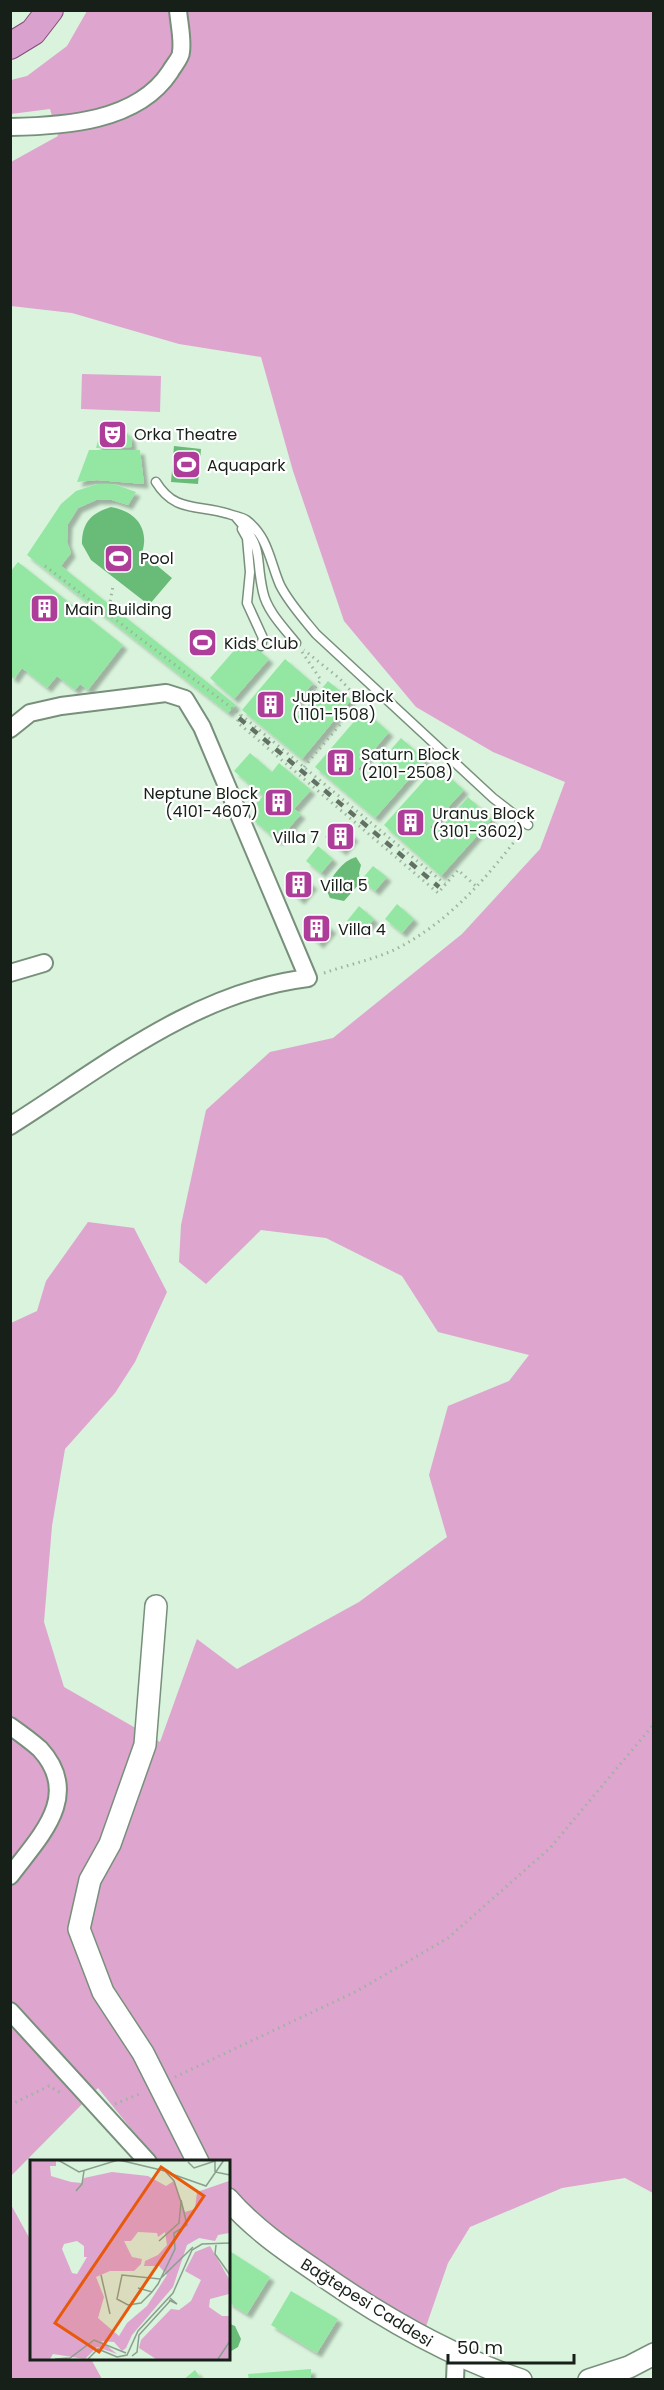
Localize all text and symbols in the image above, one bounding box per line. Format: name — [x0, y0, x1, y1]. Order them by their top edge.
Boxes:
theatre icon: Orka Theatre — [97, 418, 129, 450]
place label: Orka Theatre — [134, 423, 237, 446]
sports icon: Aquapark — [170, 449, 202, 481]
place label: Aquapark — [207, 454, 286, 477]
sports icon: Pool — [103, 542, 135, 574]
place label: Pool — [140, 547, 174, 570]
building icon: Main Building — [28, 593, 60, 625]
place label: Main Building — [65, 598, 172, 621]
sports icon: Kids Club — [187, 627, 219, 659]
place label: Kids Club — [224, 632, 298, 655]
place label: Jupiter Block (1101-1508) — [292, 685, 394, 726]
building icon: Jupiter Block (1101-1508) — [255, 689, 287, 721]
place label: Saturn Block (2101-2508) — [361, 743, 460, 784]
building icon: Saturn Block (2101-2508) — [324, 747, 356, 779]
place label: Neptune Block (4101-4607) — [144, 782, 259, 823]
building icon: Neptune Block (4101-4607) — [263, 786, 295, 818]
place label: Uranus Block (3101-3602) — [432, 802, 535, 843]
building icon: Uranus Block (3101-3602) — [395, 806, 427, 838]
building icon: Villa 7 — [324, 821, 356, 853]
place label: Villa 7 — [273, 826, 319, 849]
building icon: Villa 5 — [283, 869, 315, 901]
place label: Villa 5 — [320, 874, 368, 897]
building icon: Villa 4 — [301, 913, 333, 945]
place label: Villa 4 — [338, 918, 386, 941]
inset map — [30, 2160, 230, 2360]
street label: Bağtepesi Caddesi — [296, 2253, 437, 2352]
scale bar — [448, 2327, 574, 2365]
text: 50 m — [457, 2335, 503, 2360]

